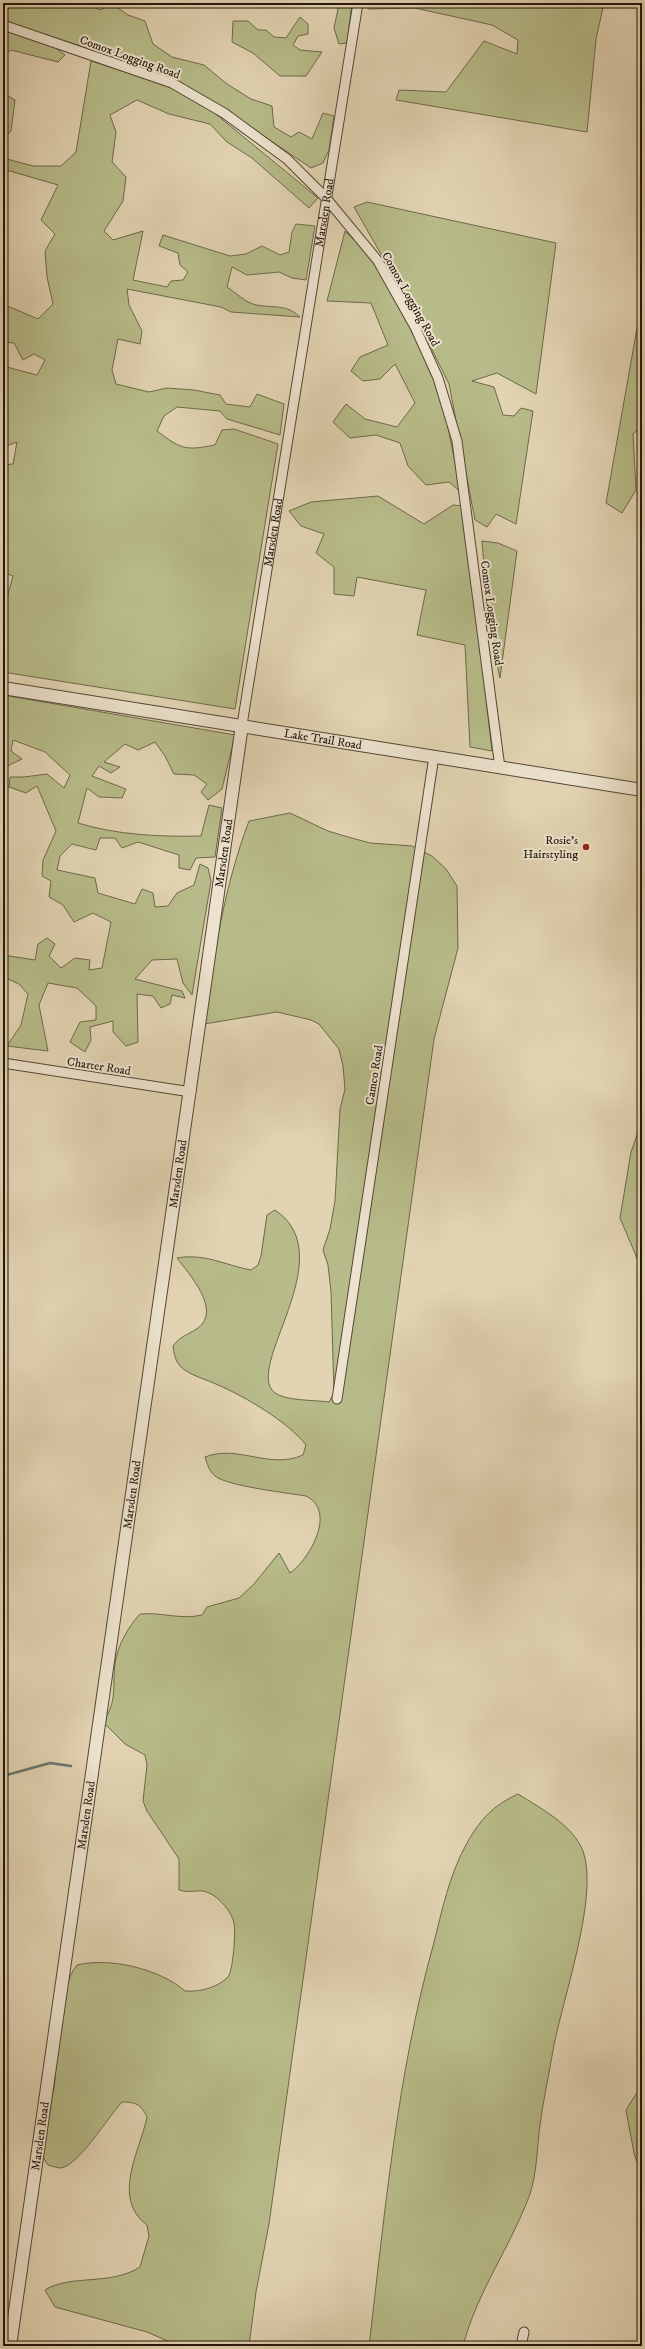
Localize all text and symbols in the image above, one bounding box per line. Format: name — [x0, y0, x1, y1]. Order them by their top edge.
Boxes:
street label: Comox Logging Road — [78, 32, 182, 83]
street label: Marsden Road — [312, 177, 338, 248]
street label: Comox Logging Road — [378, 249, 443, 349]
street label: Marsden Road — [261, 497, 286, 568]
street label: Comox Logging Road — [477, 560, 506, 667]
street label: Lake Trail Road — [283, 726, 363, 753]
street label: Marsden Road — [212, 818, 236, 889]
place label: Rosie's Hairstyling — [523, 833, 578, 862]
marker: Rosie's Hairstyling — [581, 842, 591, 852]
street label: Camco Road — [362, 1044, 387, 1106]
street label: Charter Road — [66, 1054, 132, 1079]
street label: Marsden Road — [166, 1139, 191, 1209]
street label: Marsden Road — [120, 1459, 145, 1530]
street label: Marsden Road — [74, 1780, 99, 1851]
street label: Marsden Road — [28, 2101, 53, 2172]

